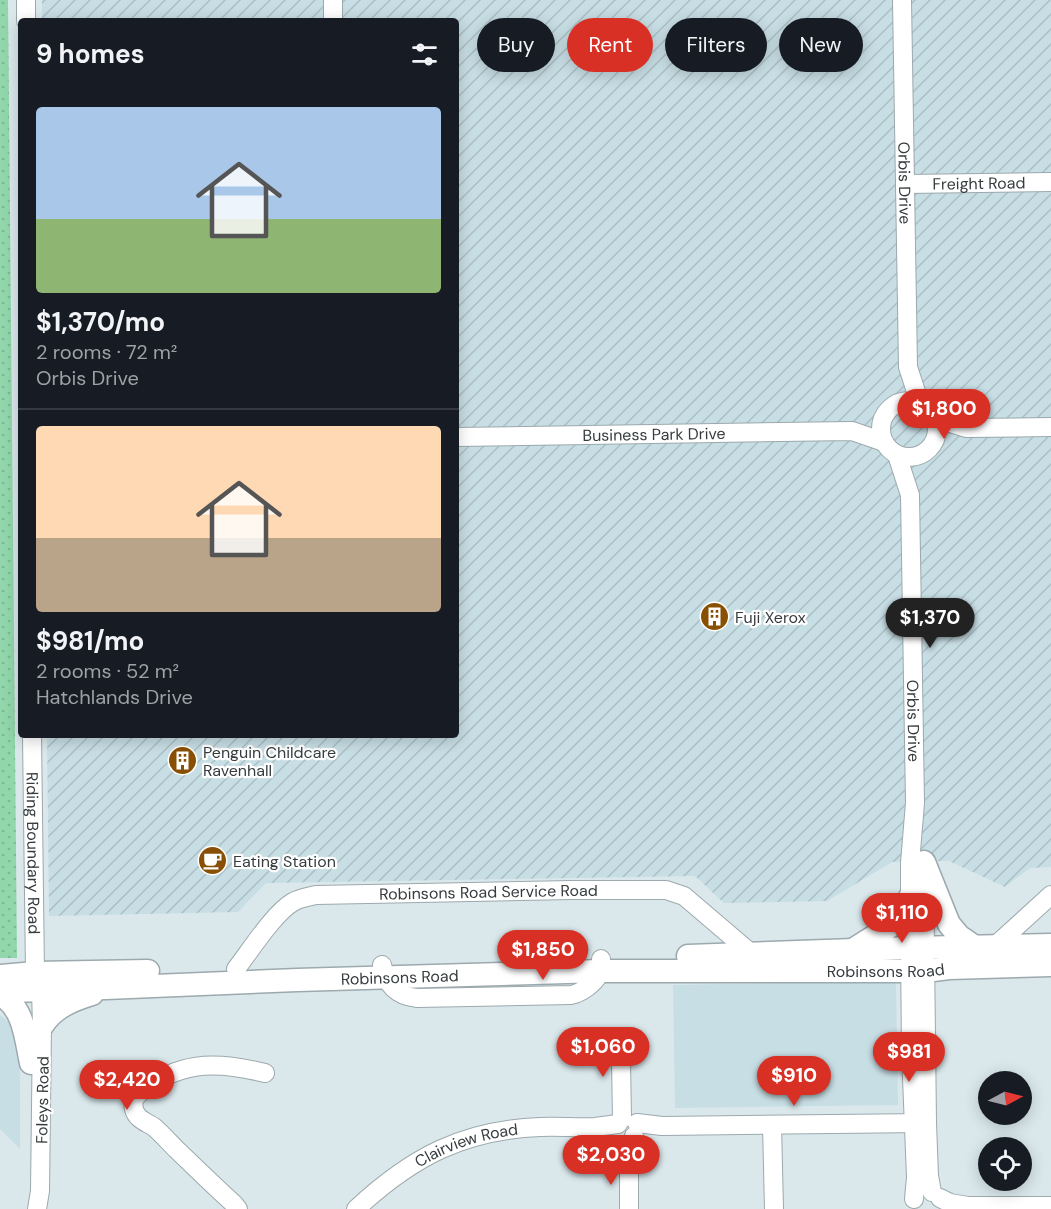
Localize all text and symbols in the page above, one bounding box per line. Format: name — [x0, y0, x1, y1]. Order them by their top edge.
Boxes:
chip: Buy — [477, 18, 555, 72]
chip: Rent — [567, 18, 653, 72]
chip: Filters — [665, 18, 767, 72]
chip: New — [779, 18, 863, 72]
text: 9 homes — [36, 37, 145, 71]
icon: filters — [408, 38, 441, 71]
street label: Orbis Drive — [893, 142, 916, 224]
icon: home — [185, 146, 293, 254]
street label: Freight Road — [932, 172, 1026, 195]
text: $1,370/mo — [36, 305, 165, 339]
text: 2 rooms · 72 m² — [36, 339, 177, 365]
text: Orbis Drive — [36, 365, 139, 391]
pin: $1,800 — [895, 389, 993, 440]
text: $1,800 — [911, 395, 977, 421]
street label: Business Park Drive — [582, 423, 726, 446]
icon: home — [185, 465, 293, 573]
pin: $1,370 — [881, 598, 979, 649]
building icon: Fuji Xerox — [698, 601, 730, 633]
text: $1,370 — [900, 604, 960, 630]
place label: Fuji Xerox — [735, 607, 806, 628]
text: $981/mo — [36, 624, 144, 658]
text: 2 rooms · 52 m² — [36, 658, 179, 684]
street label: Orbis Drive — [902, 680, 924, 762]
text: Hatchlands Drive — [36, 684, 193, 710]
place label: Penguin Childcare Ravenhall — [203, 742, 336, 781]
building icon: Penguin Childcare Ravenhall — [166, 745, 198, 777]
street label: Riding Boundary Road — [21, 772, 45, 934]
cafe icon: Eating Station — [196, 845, 228, 877]
place label: Eating Station — [233, 851, 336, 872]
street label: Robinsons Road Service Road — [379, 880, 598, 905]
pin: $1,110 — [853, 893, 951, 944]
text: $1,110 — [876, 899, 928, 925]
pin: $1,850 — [494, 930, 592, 981]
text: $1,850 — [511, 936, 575, 962]
street label: Robinsons Road — [827, 959, 946, 982]
street label: Robinsons Road — [340, 965, 459, 990]
pin: $1,060 — [554, 1027, 652, 1078]
pin: $981 — [873, 1032, 945, 1083]
text: $1,060 — [570, 1033, 636, 1059]
text: $981 — [887, 1038, 931, 1064]
street label: Foleys Road — [31, 1056, 54, 1144]
pin: $910 — [758, 1056, 830, 1107]
pin: $2,420 — [78, 1060, 176, 1111]
text: $910 — [771, 1062, 817, 1088]
text: $2,420 — [93, 1066, 161, 1092]
north arrow — [978, 1071, 1032, 1125]
map controls — [978, 1071, 1032, 1191]
street label: Clairview Road — [411, 1119, 519, 1172]
pin: $2,030 — [562, 1135, 660, 1186]
button: locate — [978, 1137, 1032, 1191]
text: $2,030 — [577, 1141, 645, 1167]

